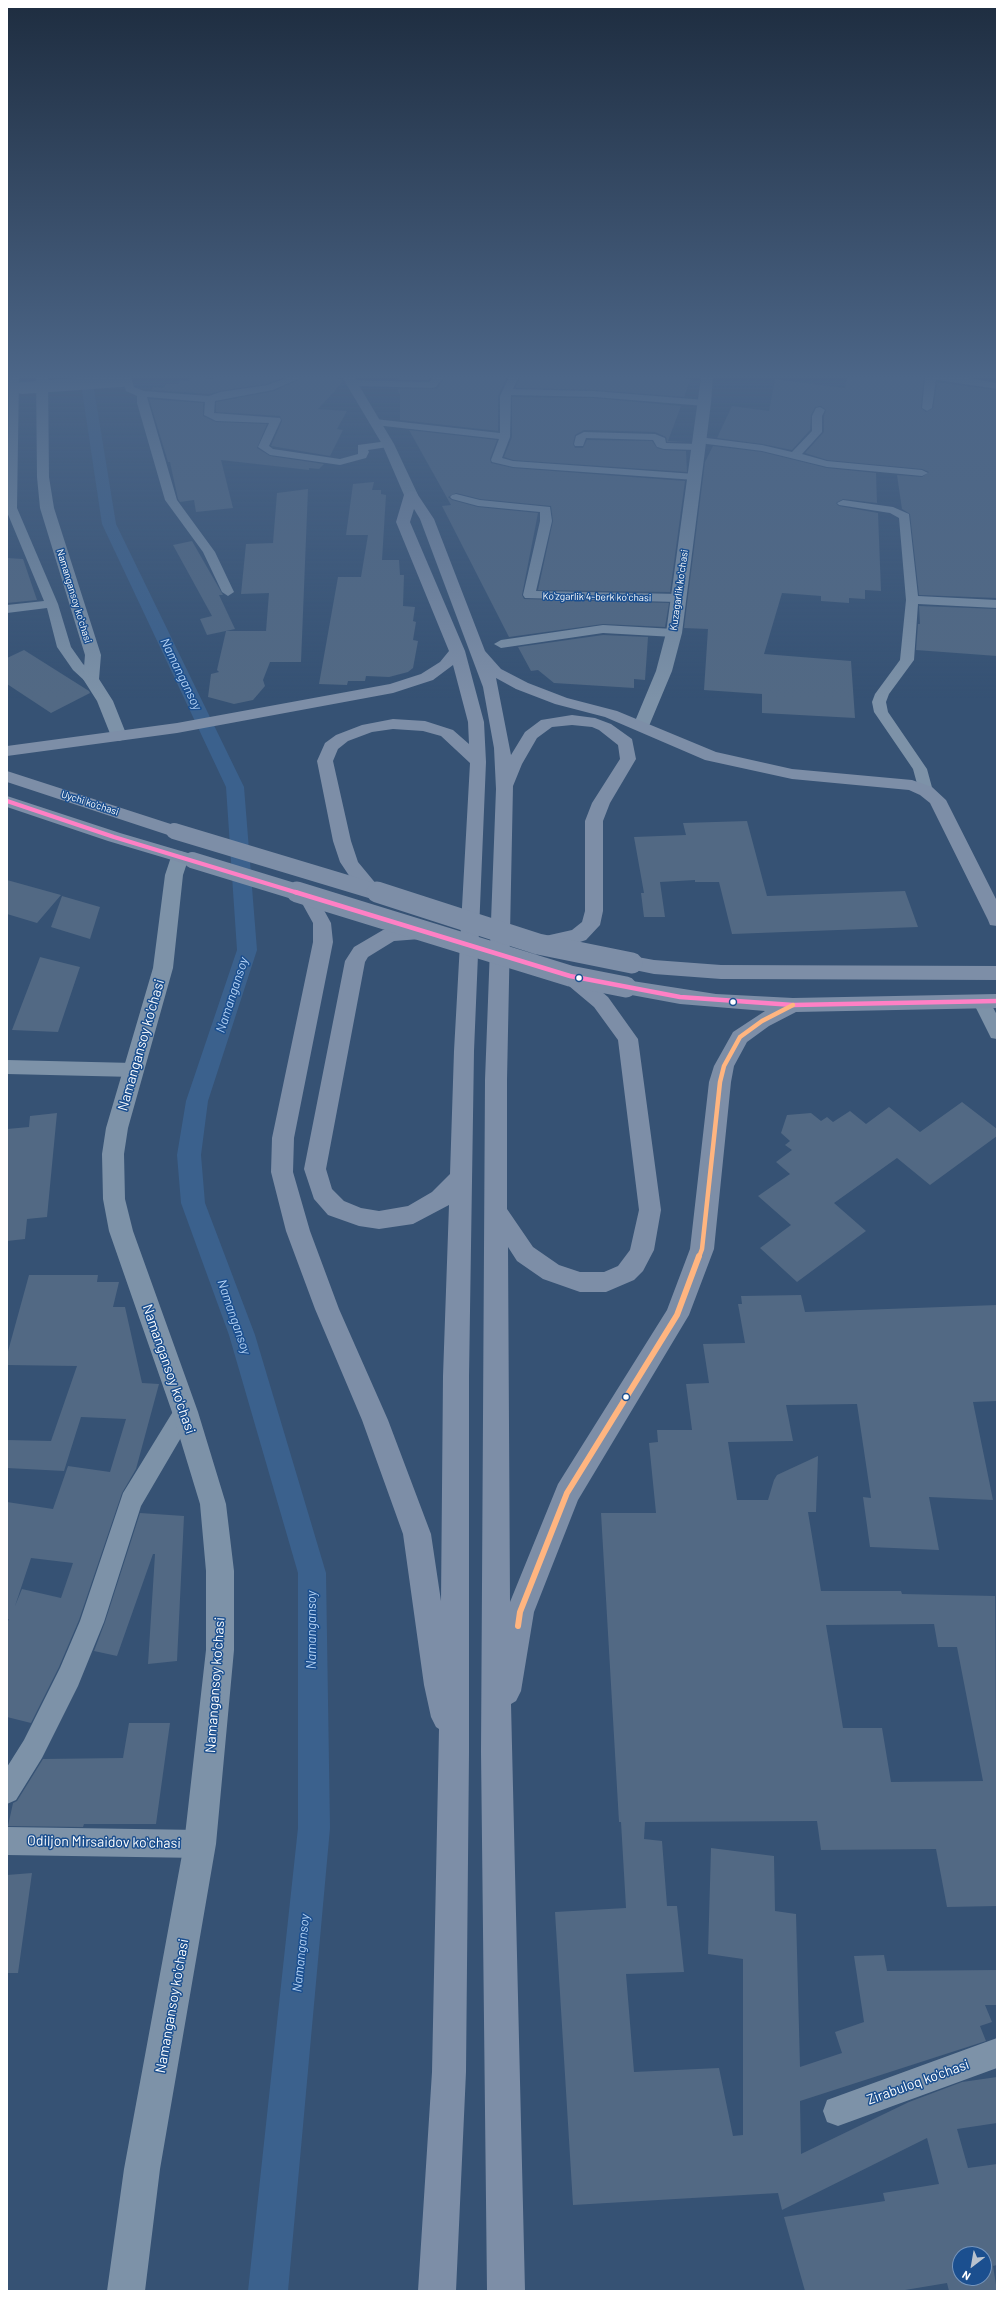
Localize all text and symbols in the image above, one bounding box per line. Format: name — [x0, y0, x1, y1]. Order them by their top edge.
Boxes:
street label: Namangansoy koʻchasi — [54, 547, 94, 645]
street label: Kuzagarlik koʻchasi — [667, 549, 691, 631]
street label: Koʻzgarlik 4-berk koʻchasi — [543, 590, 651, 604]
water label: Namangansoy — [157, 635, 205, 713]
street label: Uychi ko'chasi — [60, 788, 120, 818]
water label: Namangansoy — [212, 955, 252, 1035]
unlabelled marker — [574, 973, 584, 983]
street label: Namangansoy ko'chasi — [114, 977, 168, 1113]
unlabelled marker — [728, 997, 738, 1007]
water label: Namangansoy — [214, 1277, 254, 1357]
street label: Namangansoy ko'chasi — [139, 1302, 199, 1436]
unlabelled marker — [621, 1392, 631, 1402]
water label: Namangansoy — [304, 1591, 320, 1669]
street label: Namangansoy ko'chasi — [202, 1617, 228, 1753]
street label: Odiljon Mirsaidov koʻchasi — [27, 1832, 181, 1852]
water label: Namangansoy — [289, 1913, 313, 1993]
street label: Namangansoy ko'chasi — [152, 1938, 192, 2074]
street label: Zirabuloq ko'chasi — [865, 2056, 971, 2108]
north arrow — [952, 2246, 992, 2286]
text: N — [960, 2268, 973, 2283]

